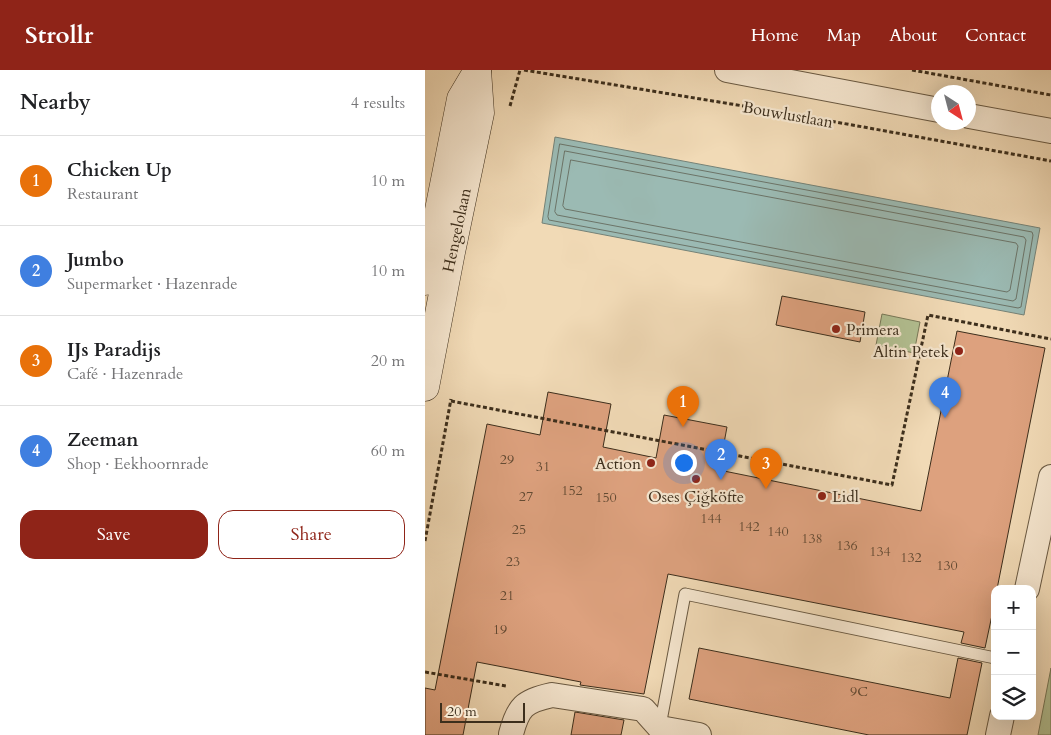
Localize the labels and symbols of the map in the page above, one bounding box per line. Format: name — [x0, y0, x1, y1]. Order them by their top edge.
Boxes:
north arrow — [931, 85, 976, 130]
street label: Bouwlustlaan — [741, 96, 835, 134]
street label: Hengelolaan — [437, 186, 477, 274]
place label: Primera — [846, 319, 899, 341]
marker: Primera — [830, 323, 842, 335]
place label: Altin Petek — [873, 341, 949, 363]
marker: Altin Petek — [953, 345, 965, 357]
pin: 4 — [929, 377, 961, 418]
pin: 1 — [667, 386, 699, 427]
pin: 2 — [705, 439, 737, 480]
pin: 3 — [750, 448, 782, 489]
house number: 29 — [500, 450, 514, 469]
your location — [671, 450, 697, 476]
place label: Action — [595, 453, 641, 475]
house number: 31 — [536, 457, 550, 476]
marker: Action — [645, 457, 657, 469]
marker: Oses Çiğköfte — [690, 473, 702, 485]
house number: 152 — [561, 481, 583, 500]
place label: Oses Çiğköfte — [648, 486, 744, 508]
place label: Lidl — [832, 486, 859, 508]
house number: 27 — [519, 487, 533, 506]
house number: 150 — [595, 488, 617, 507]
marker: Lidl — [816, 490, 828, 502]
house number: 144 — [700, 509, 722, 528]
house number: 142 — [738, 517, 760, 536]
house number: 25 — [512, 520, 526, 539]
house number: 140 — [767, 522, 789, 541]
house number: 138 — [801, 529, 823, 548]
house number: 136 — [836, 536, 858, 555]
house number: 134 — [869, 542, 891, 561]
house number: 132 — [900, 548, 922, 567]
house number: 23 — [506, 552, 520, 571]
house number: 130 — [936, 556, 958, 575]
house number: 21 — [500, 586, 514, 605]
house number: 19 — [493, 620, 507, 639]
house number: 9C — [850, 682, 868, 701]
scale bar — [440, 700, 525, 723]

